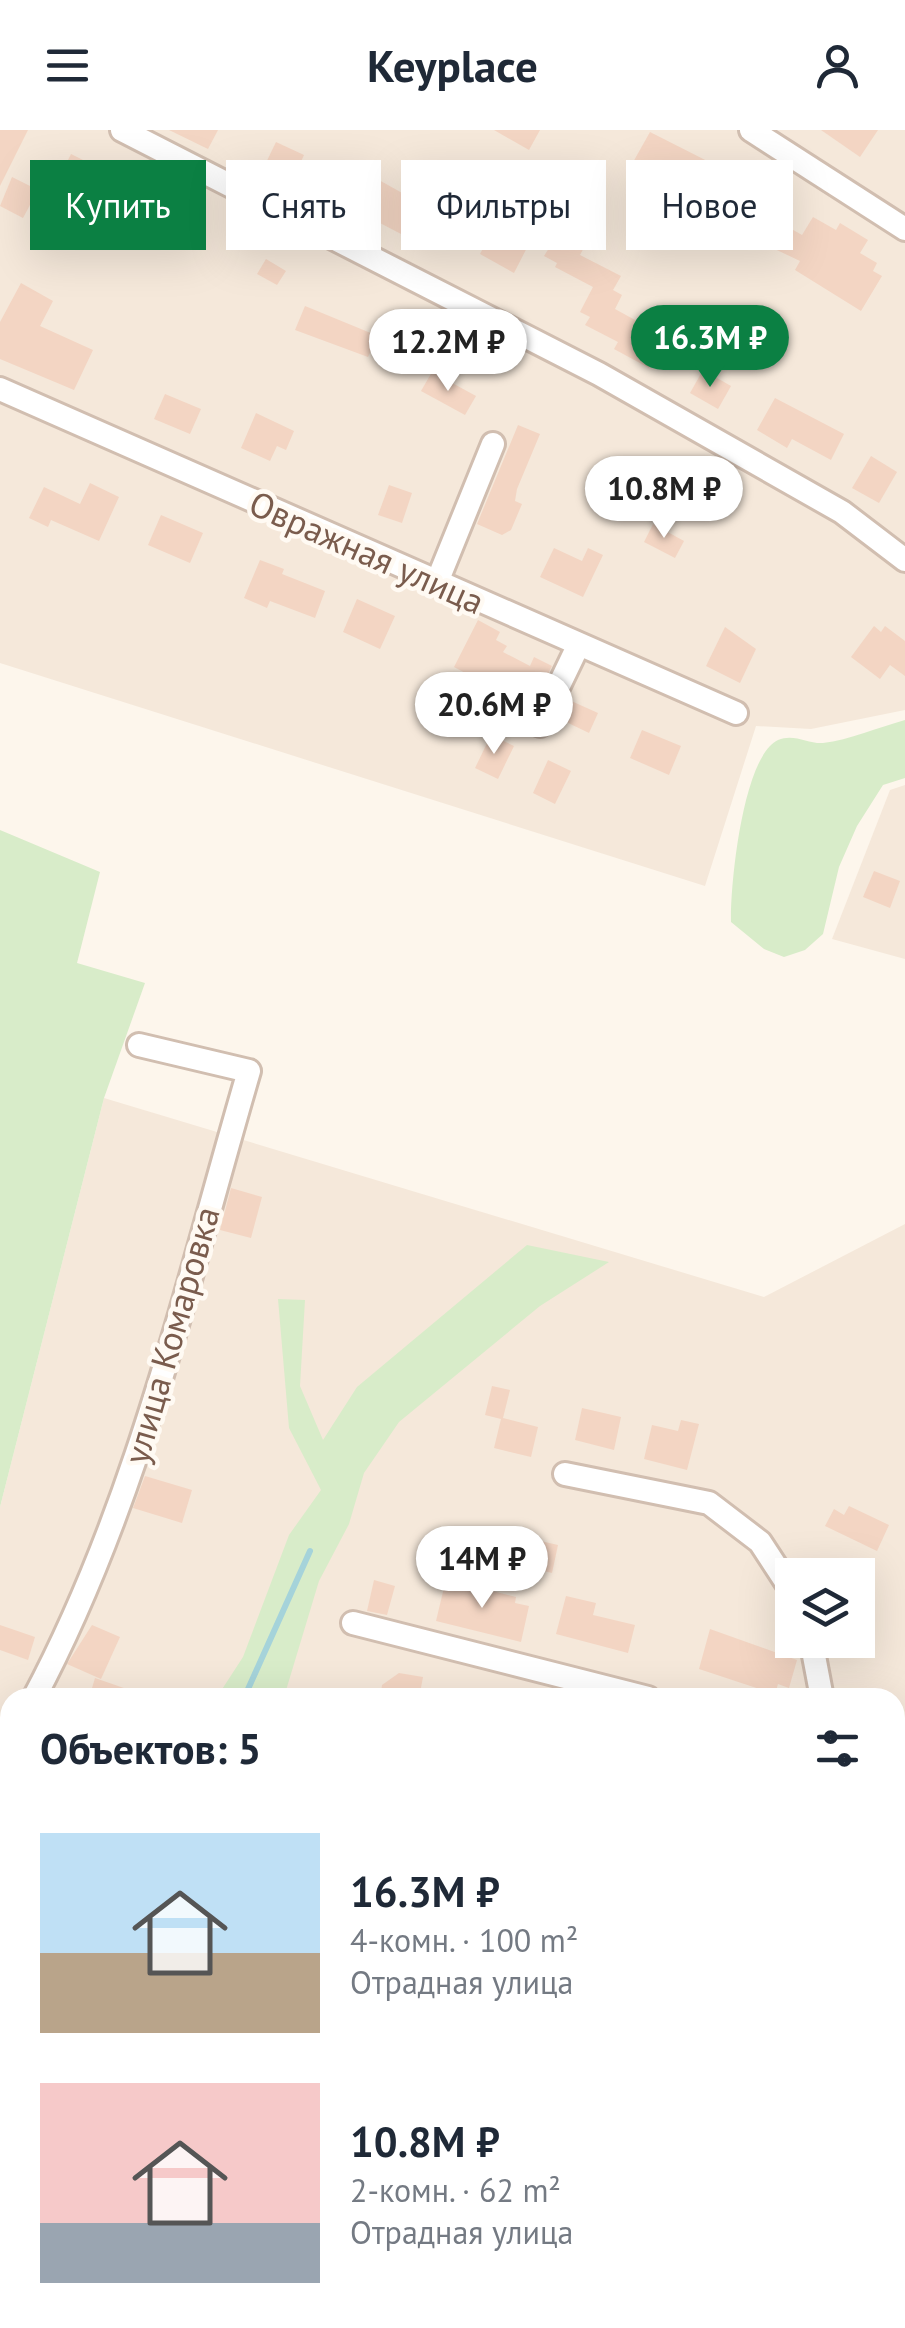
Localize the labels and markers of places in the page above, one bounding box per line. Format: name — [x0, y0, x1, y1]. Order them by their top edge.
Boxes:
pin: 16.3M ₽ — [618, 305, 802, 390]
pin: 12.2M ₽ — [356, 309, 540, 394]
pin: 10.8M ₽ — [572, 456, 756, 541]
pin: 20.6M ₽ — [402, 672, 586, 757]
pin: 14M ₽ — [412, 1526, 552, 1611]

